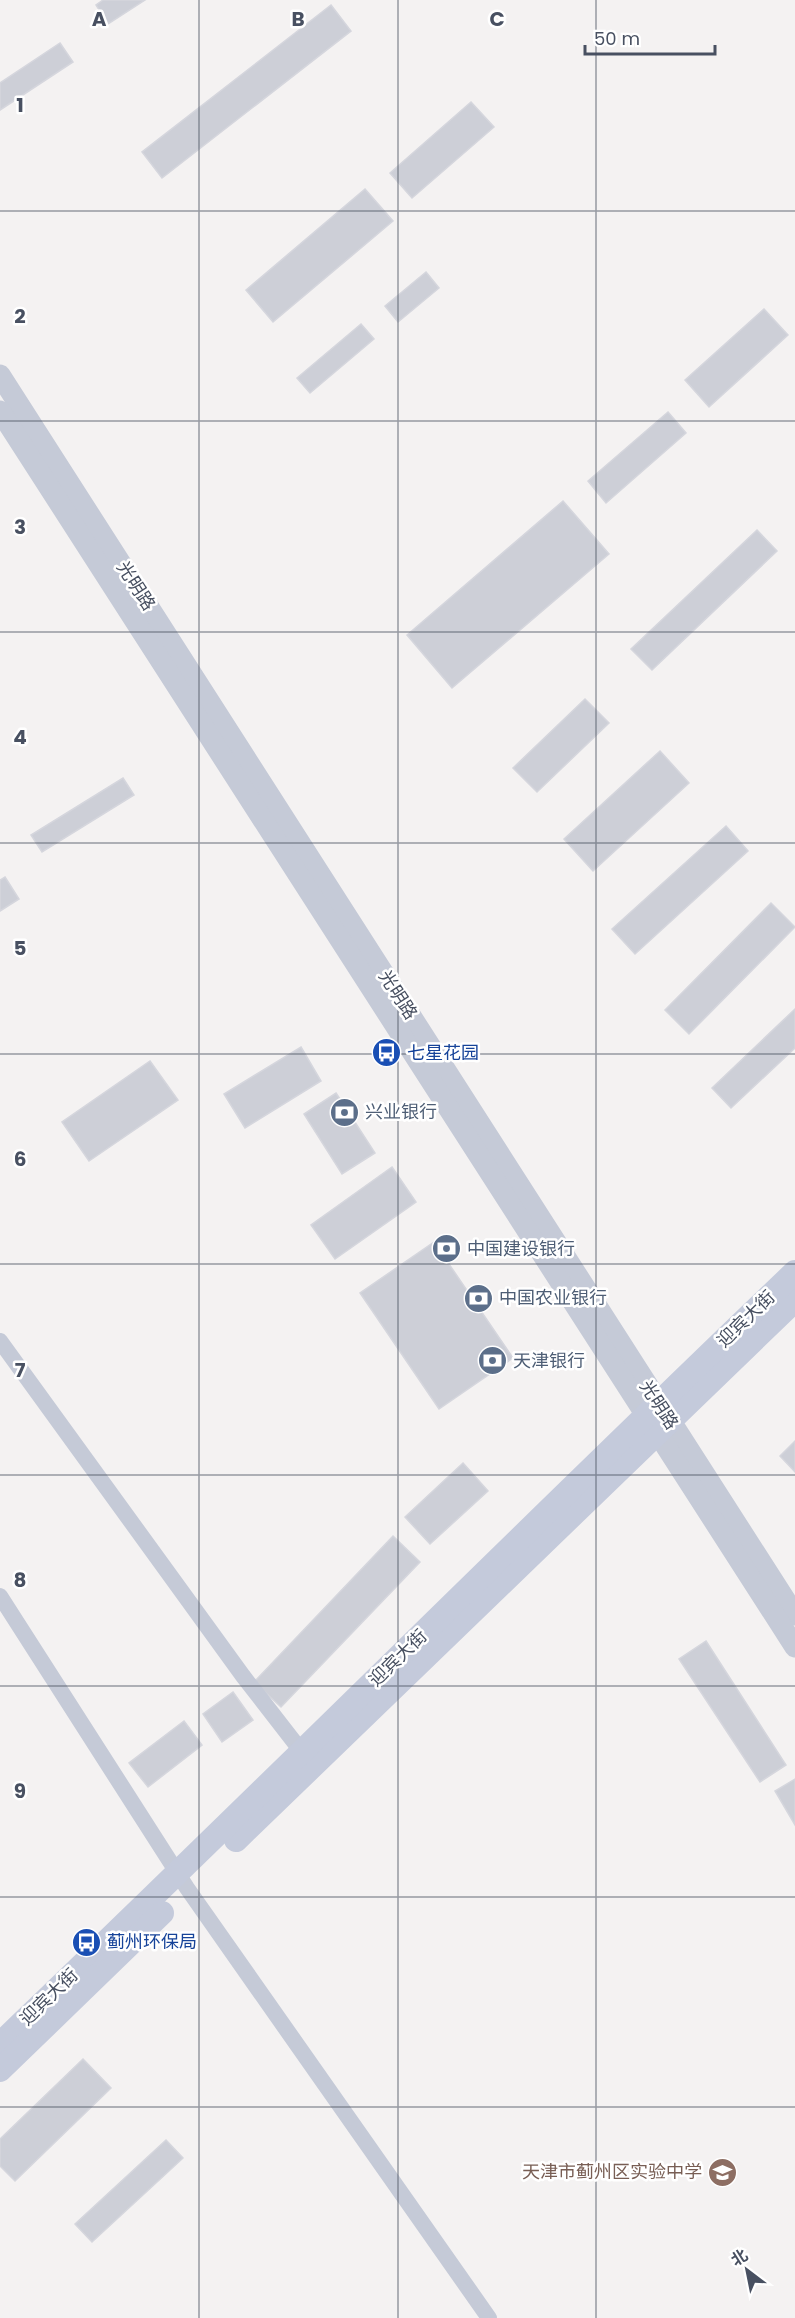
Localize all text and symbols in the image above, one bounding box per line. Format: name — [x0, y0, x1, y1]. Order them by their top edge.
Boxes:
text: A — [92, 5, 107, 33]
text: B — [291, 5, 305, 33]
text: C — [489, 5, 505, 33]
scale bar — [585, 18, 716, 56]
text: 50 m — [594, 26, 640, 51]
text: 1 — [16, 91, 24, 119]
text: 2 — [14, 302, 26, 330]
text: 3 — [14, 513, 26, 541]
street label: 光明路 — [111, 556, 162, 615]
text: 4 — [13, 723, 27, 751]
text: 5 — [14, 934, 27, 962]
street label: 光明路 — [373, 965, 424, 1024]
bus stop icon: 七星花园 — [370, 1037, 402, 1069]
place label: 七星花园 — [407, 1040, 479, 1065]
bank icon: 兴业银行 — [328, 1096, 360, 1128]
place label: 兴业银行 — [365, 1099, 437, 1124]
text: 6 — [14, 1145, 26, 1173]
bank icon: 中国建设银行 — [430, 1233, 462, 1265]
place label: 中国建设银行 — [467, 1236, 575, 1261]
bank icon: 中国农业银行 — [462, 1282, 494, 1314]
place label: 中国农业银行 — [499, 1285, 607, 1310]
street label: 迎宾大街 — [711, 1285, 780, 1353]
bank icon: 天津银行 — [476, 1345, 508, 1377]
place label: 天津银行 — [513, 1348, 585, 1373]
text: 7 — [15, 1356, 26, 1384]
street label: 光明路 — [634, 1375, 685, 1434]
text: 8 — [14, 1566, 26, 1594]
street label: 迎宾大街 — [363, 1624, 432, 1692]
text: 9 — [14, 1777, 26, 1805]
bus stop icon: 蓟州环保局 — [70, 1926, 102, 1958]
place label: 蓟州环保局 — [107, 1929, 197, 1954]
street label: 迎宾大街 — [14, 1963, 83, 2031]
school or university icon: 天津市蓟州区实验中学 — [707, 2156, 739, 2188]
place label: 天津市蓟州区实验中学 — [522, 2159, 702, 2184]
north arrow — [717, 2240, 777, 2300]
text: 北 — [726, 2244, 752, 2272]

